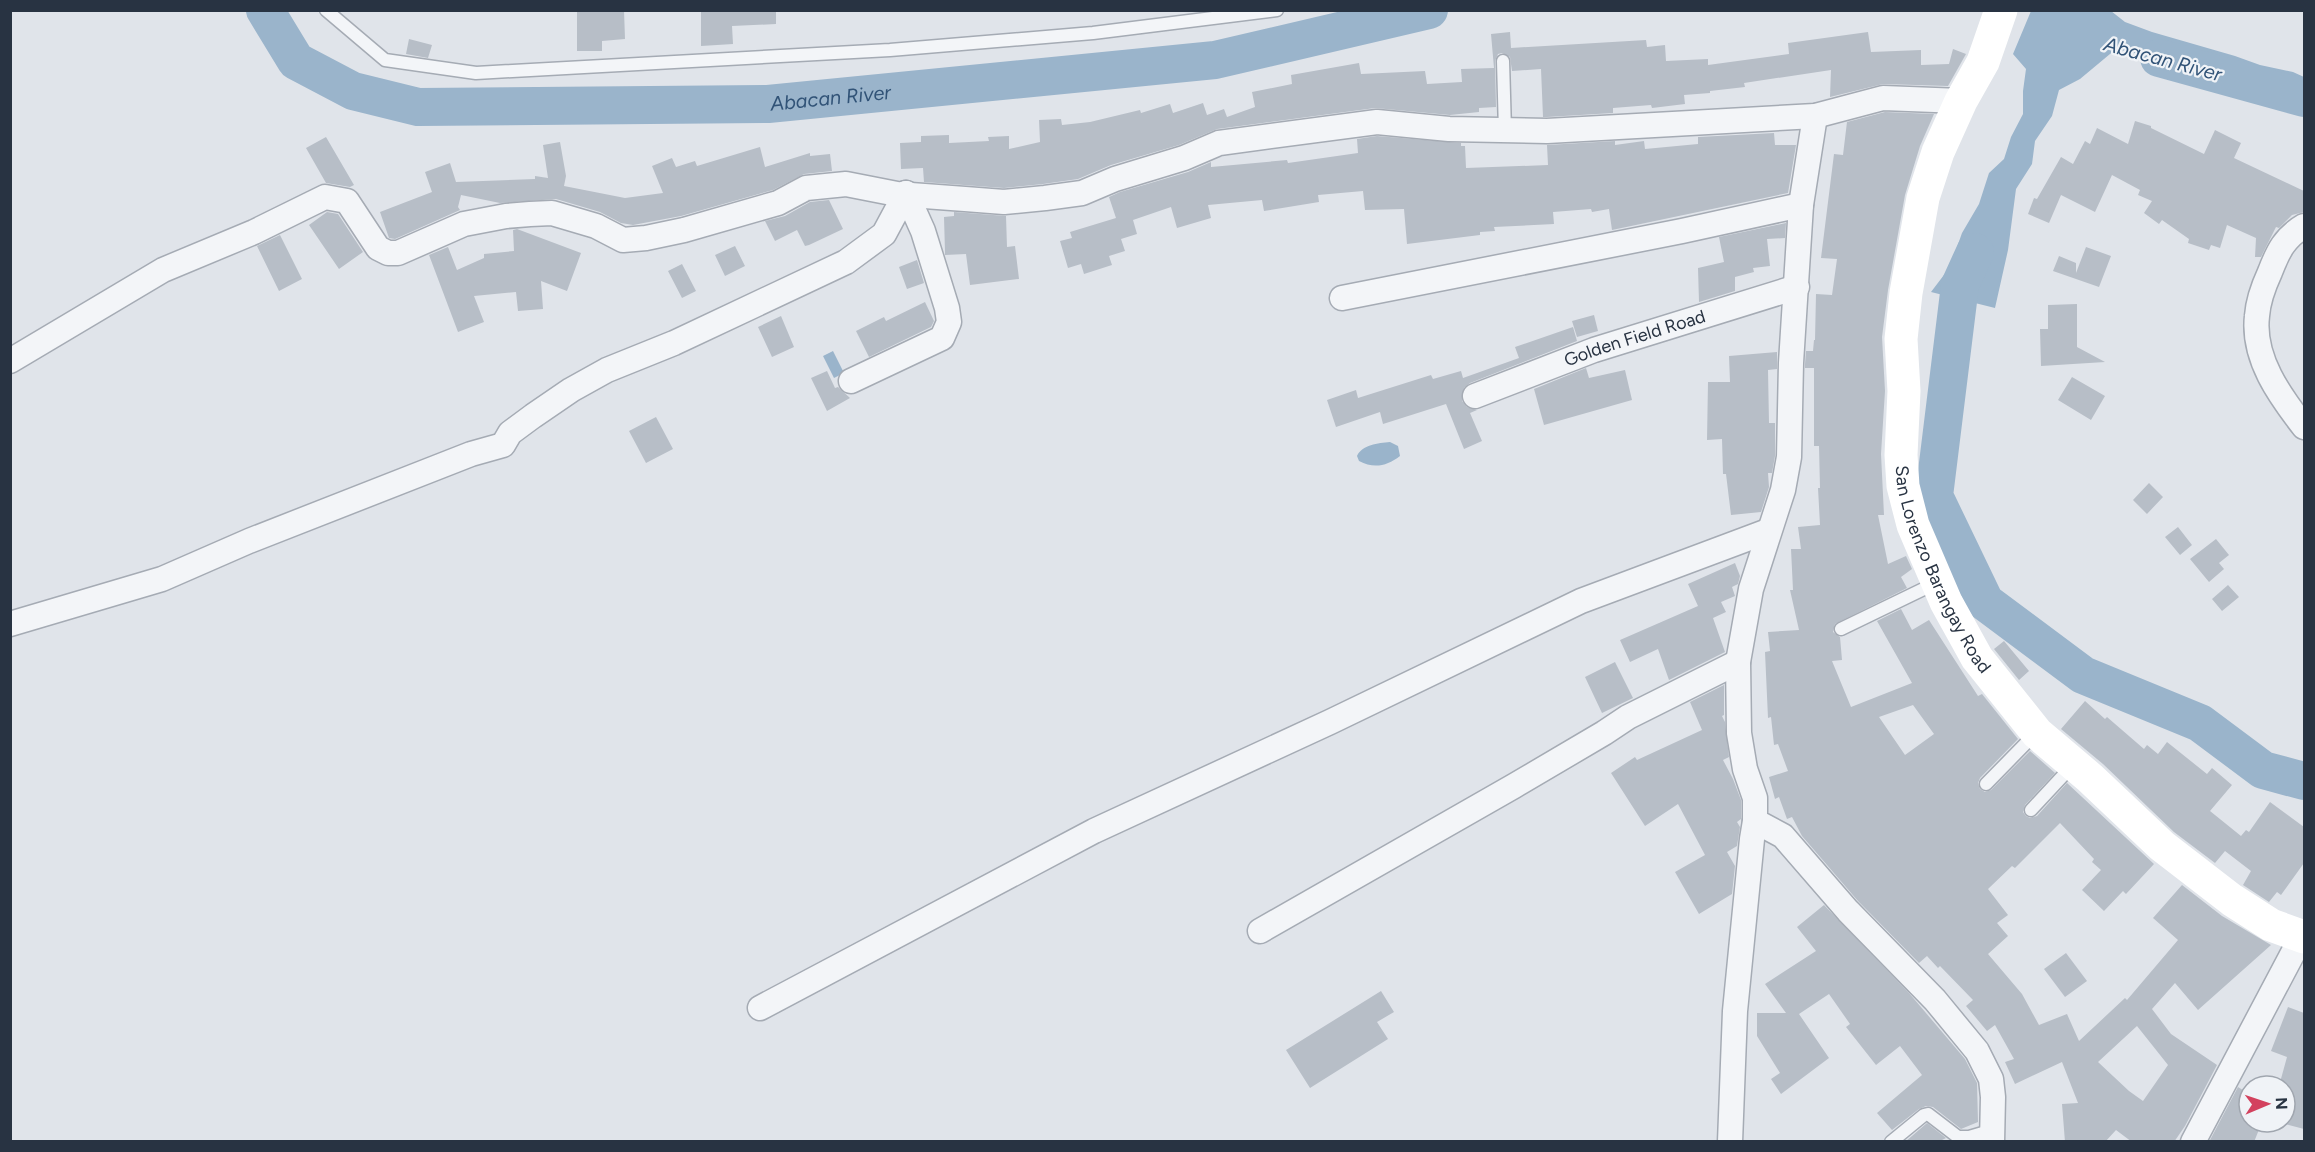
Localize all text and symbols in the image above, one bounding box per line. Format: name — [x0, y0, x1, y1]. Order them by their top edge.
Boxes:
water label: Abacan River — [2101, 31, 2226, 87]
water label: Abacan River — [768, 80, 893, 116]
street label: Golden Field Road — [1561, 305, 1708, 372]
street label: San Lorenzo Barangay Road — [1891, 465, 1996, 678]
north arrow — [2237, 1074, 2297, 1134]
text: N — [2272, 1097, 2291, 1110]

